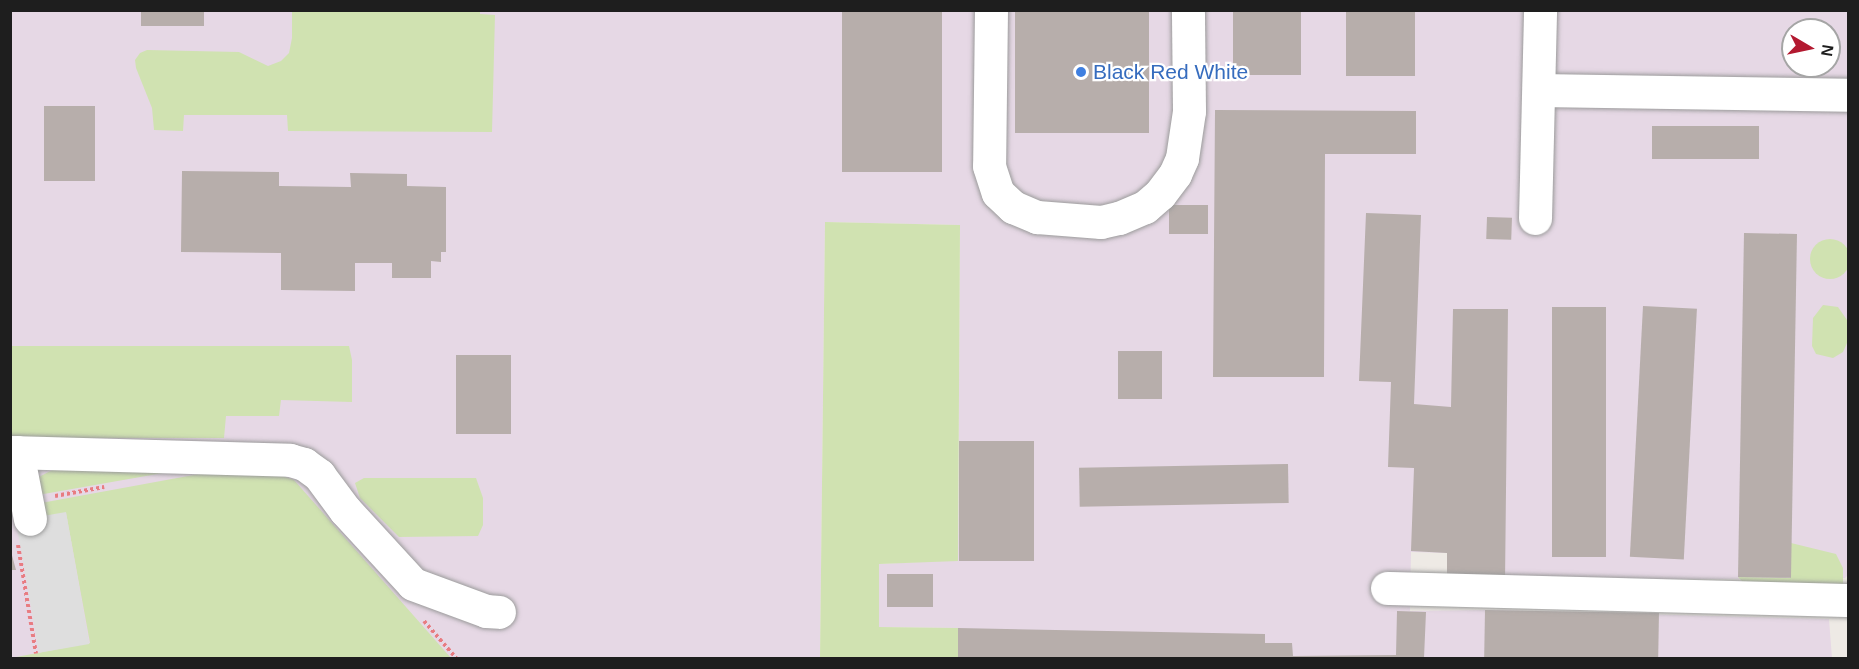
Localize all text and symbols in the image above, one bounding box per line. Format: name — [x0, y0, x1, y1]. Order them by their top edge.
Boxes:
north arrow — [1781, 18, 1841, 78]
text: N — [1818, 44, 1837, 58]
place label: Black Red White — [1093, 59, 1248, 85]
marker: Black Red White — [1074, 65, 1088, 79]

